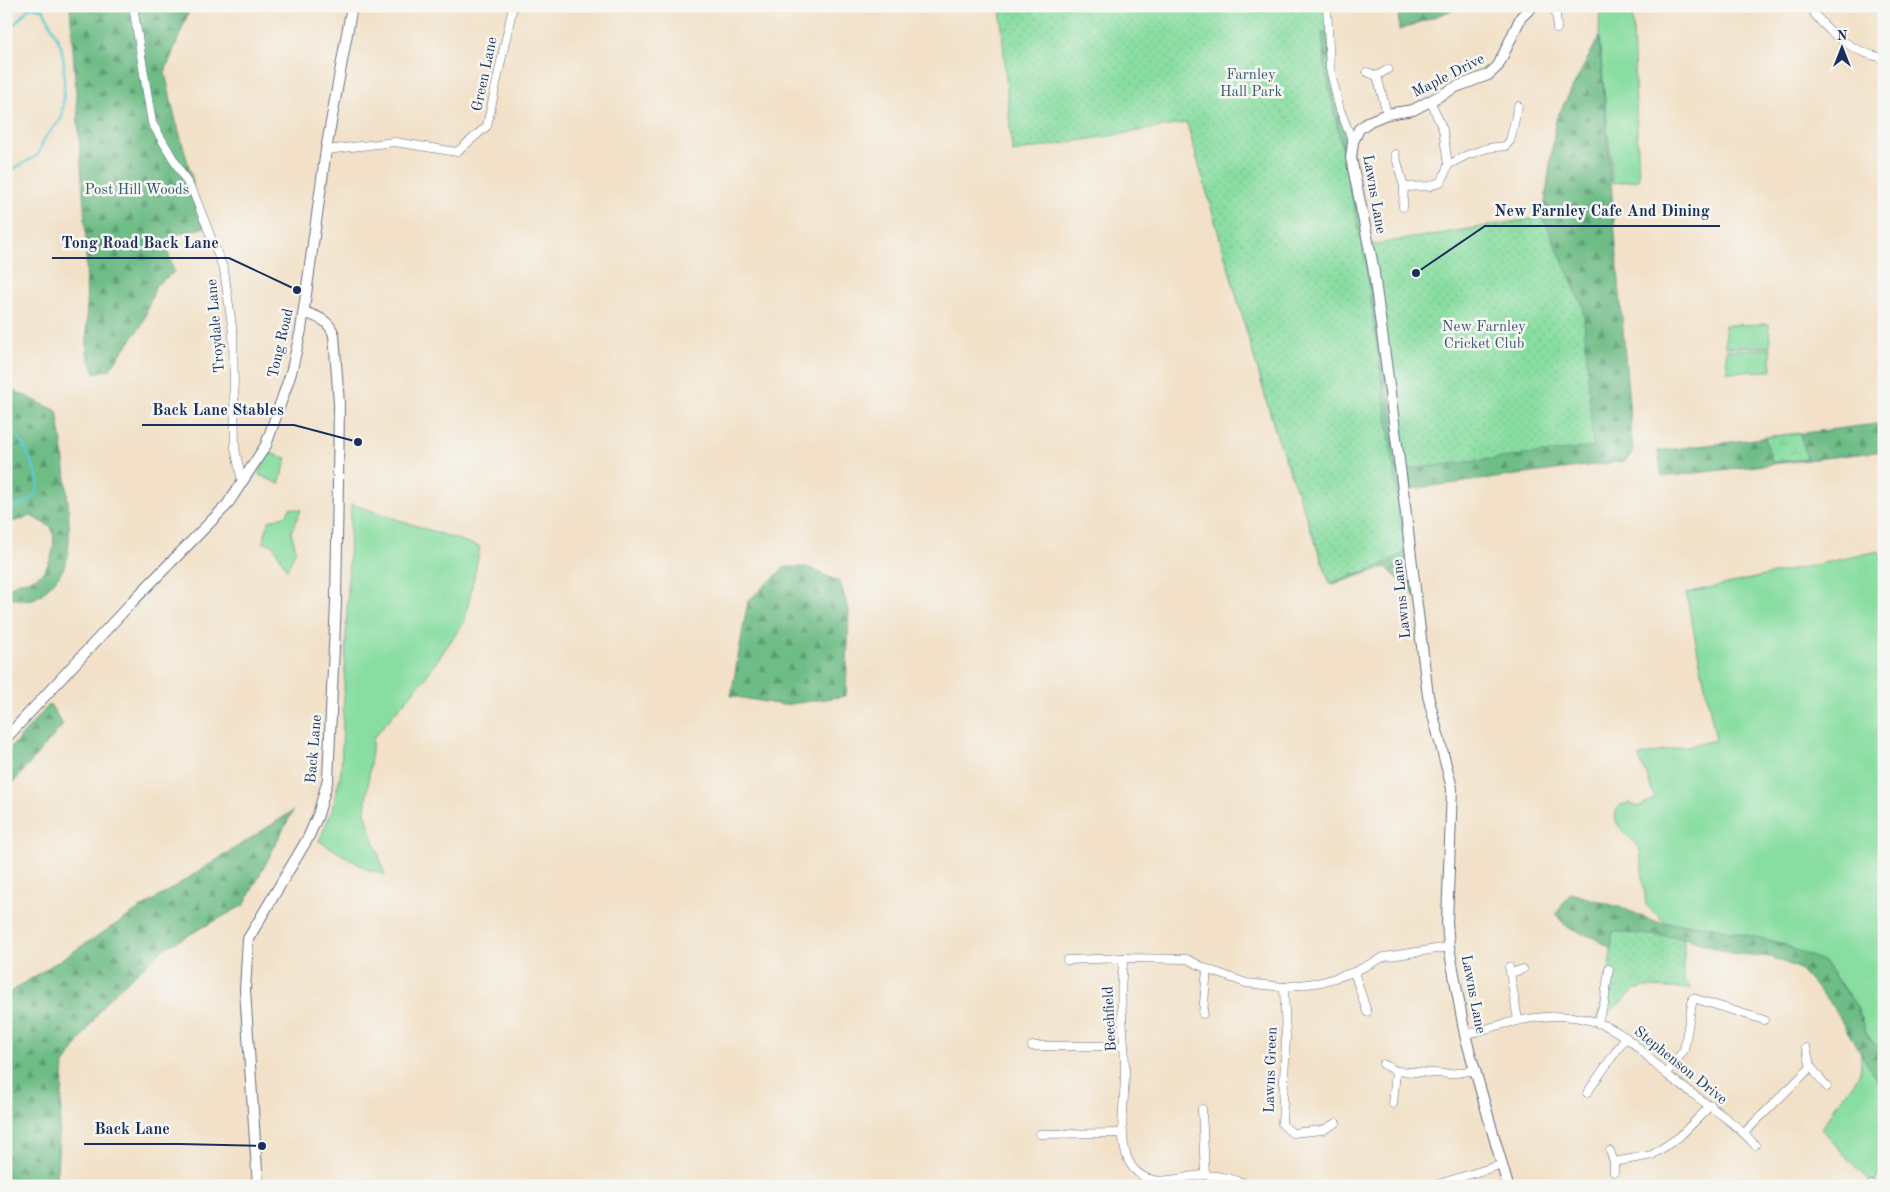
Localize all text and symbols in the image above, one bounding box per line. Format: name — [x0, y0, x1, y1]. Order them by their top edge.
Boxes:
north arrow — [1818, 22, 1868, 72]
text: N — [1837, 29, 1848, 43]
street label: Green Lane — [470, 36, 501, 113]
street label: Maple Drive — [1410, 52, 1487, 101]
park label: Farnley Hall Park — [1220, 68, 1282, 100]
street label: Lawns Lane — [1359, 154, 1388, 235]
park label: Post Hill Woods — [85, 183, 189, 198]
callout: New Farnley Cafe And Dining — [1485, 195, 1720, 226]
text: New Farnley Cafe And Dining — [1494, 204, 1710, 220]
callout: Tong Road Back Lane — [52, 227, 229, 258]
text: Tong Road Back Lane — [61, 236, 219, 252]
street label: Troydale Lane — [205, 278, 228, 374]
street label: Tong Road — [266, 307, 297, 380]
park label: New Farnley Cricket Club — [1442, 320, 1526, 352]
callout: Back Lane Stables — [142, 394, 294, 425]
text: Back Lane Stables — [152, 403, 284, 419]
street label: Lawns Lane — [1391, 558, 1414, 639]
street label: Back Lane — [304, 714, 325, 784]
street label: Lawns Lane — [1458, 954, 1488, 1035]
street label: Beechfield — [1101, 986, 1120, 1052]
street label: Stephenson Drive — [1631, 1024, 1729, 1108]
street label: Lawns Green — [1262, 1027, 1281, 1113]
callout: Back Lane — [84, 1113, 180, 1144]
text: Back Lane — [94, 1122, 170, 1138]

